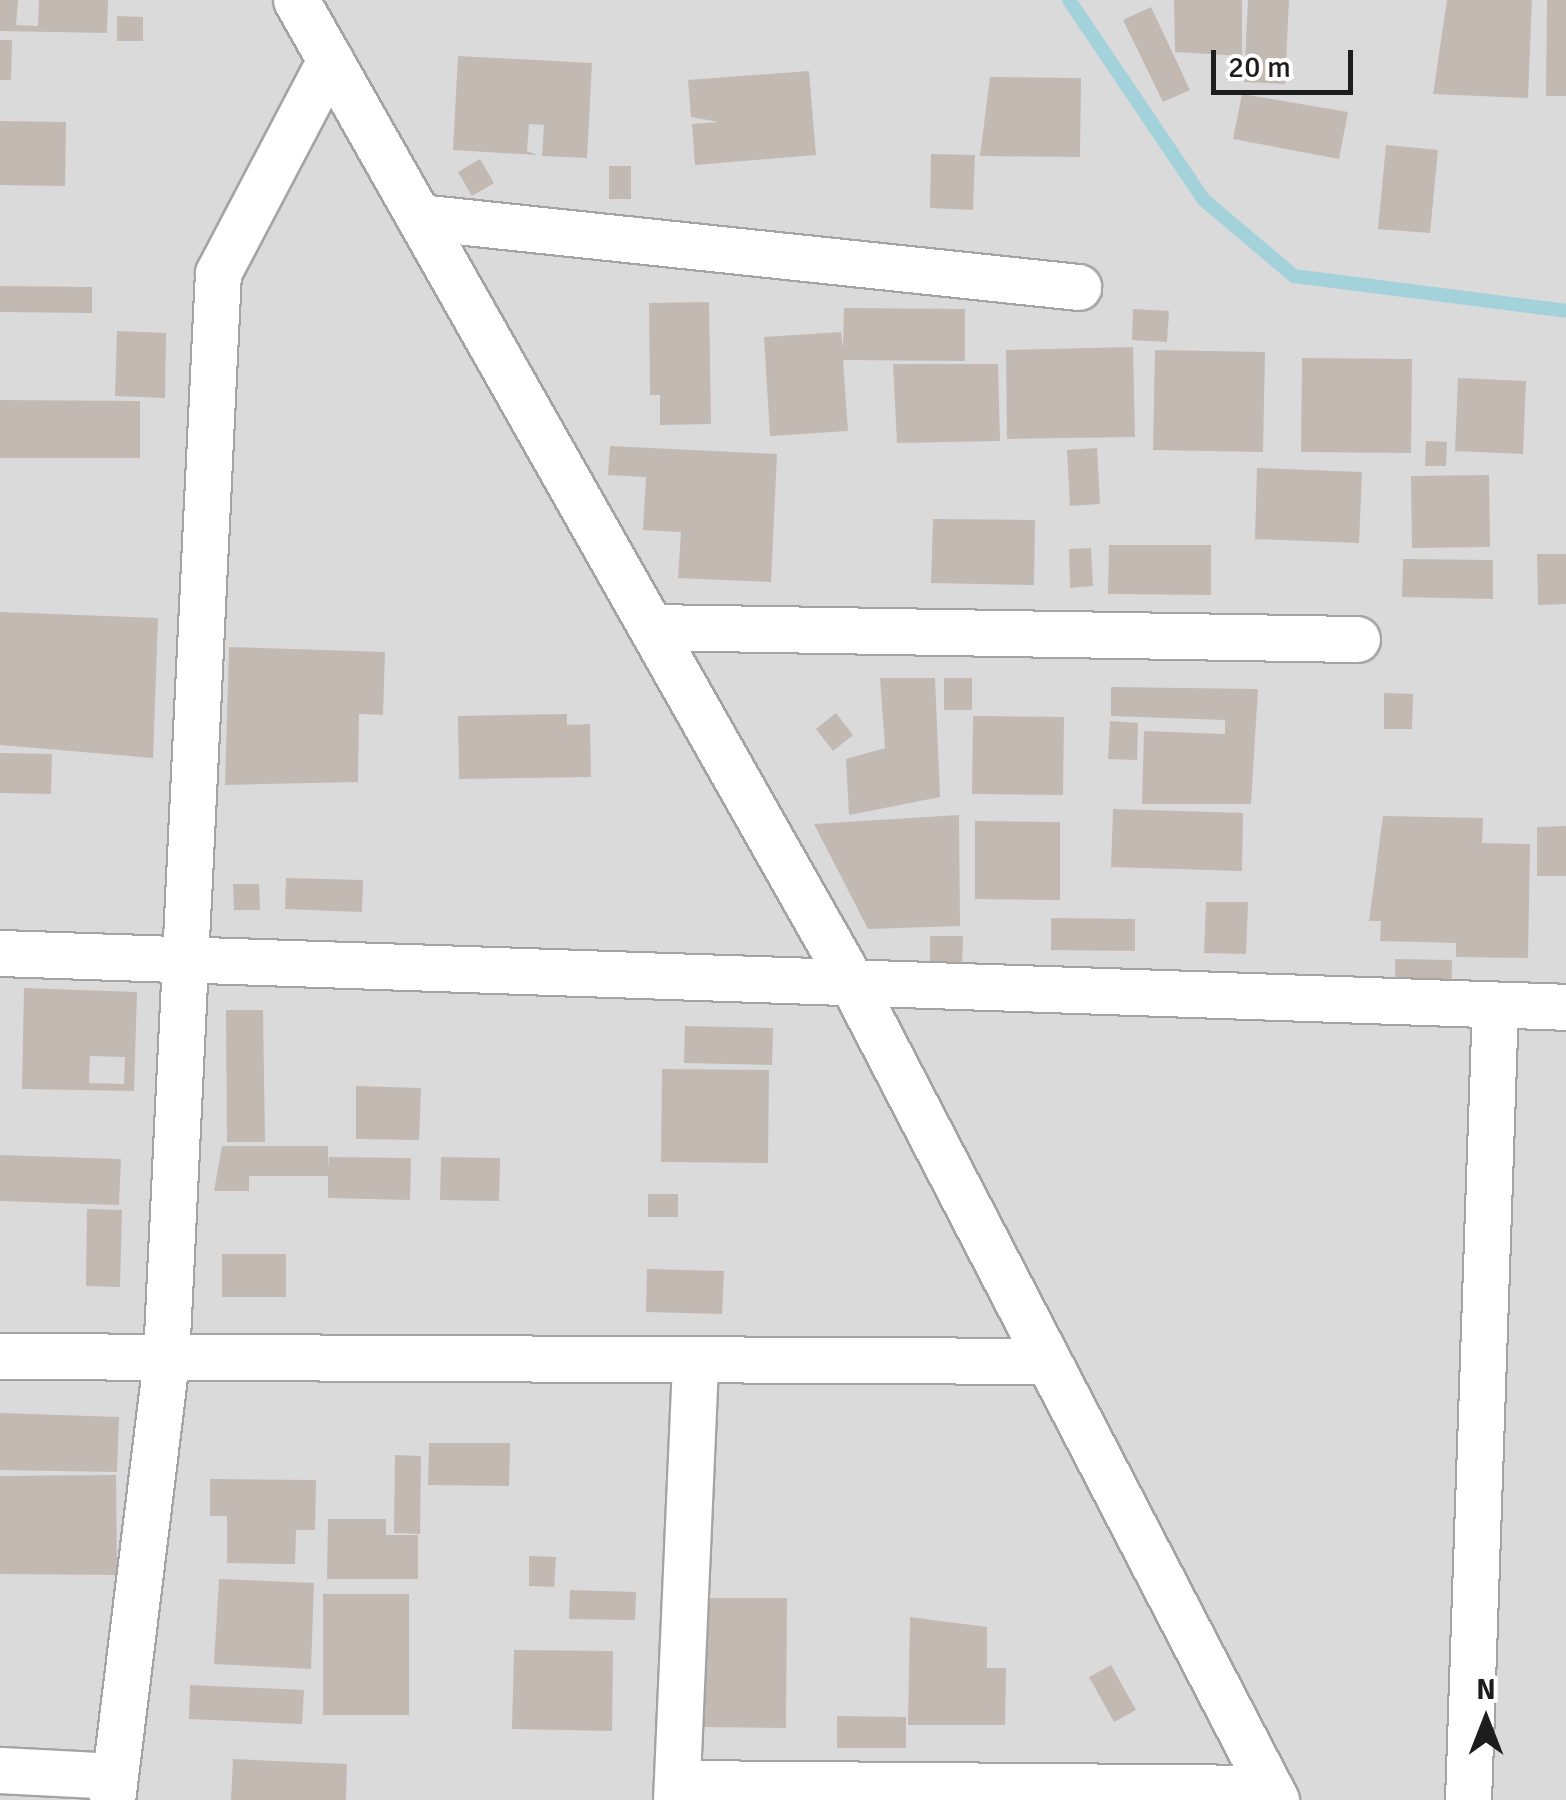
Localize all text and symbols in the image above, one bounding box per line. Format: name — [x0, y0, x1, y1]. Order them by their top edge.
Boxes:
scale bar — [1216, 30, 1358, 92]
text: 20 m — [1228, 49, 1291, 86]
north arrow — [1436, 1670, 1536, 1770]
text: N — [1476, 1673, 1496, 1707]

